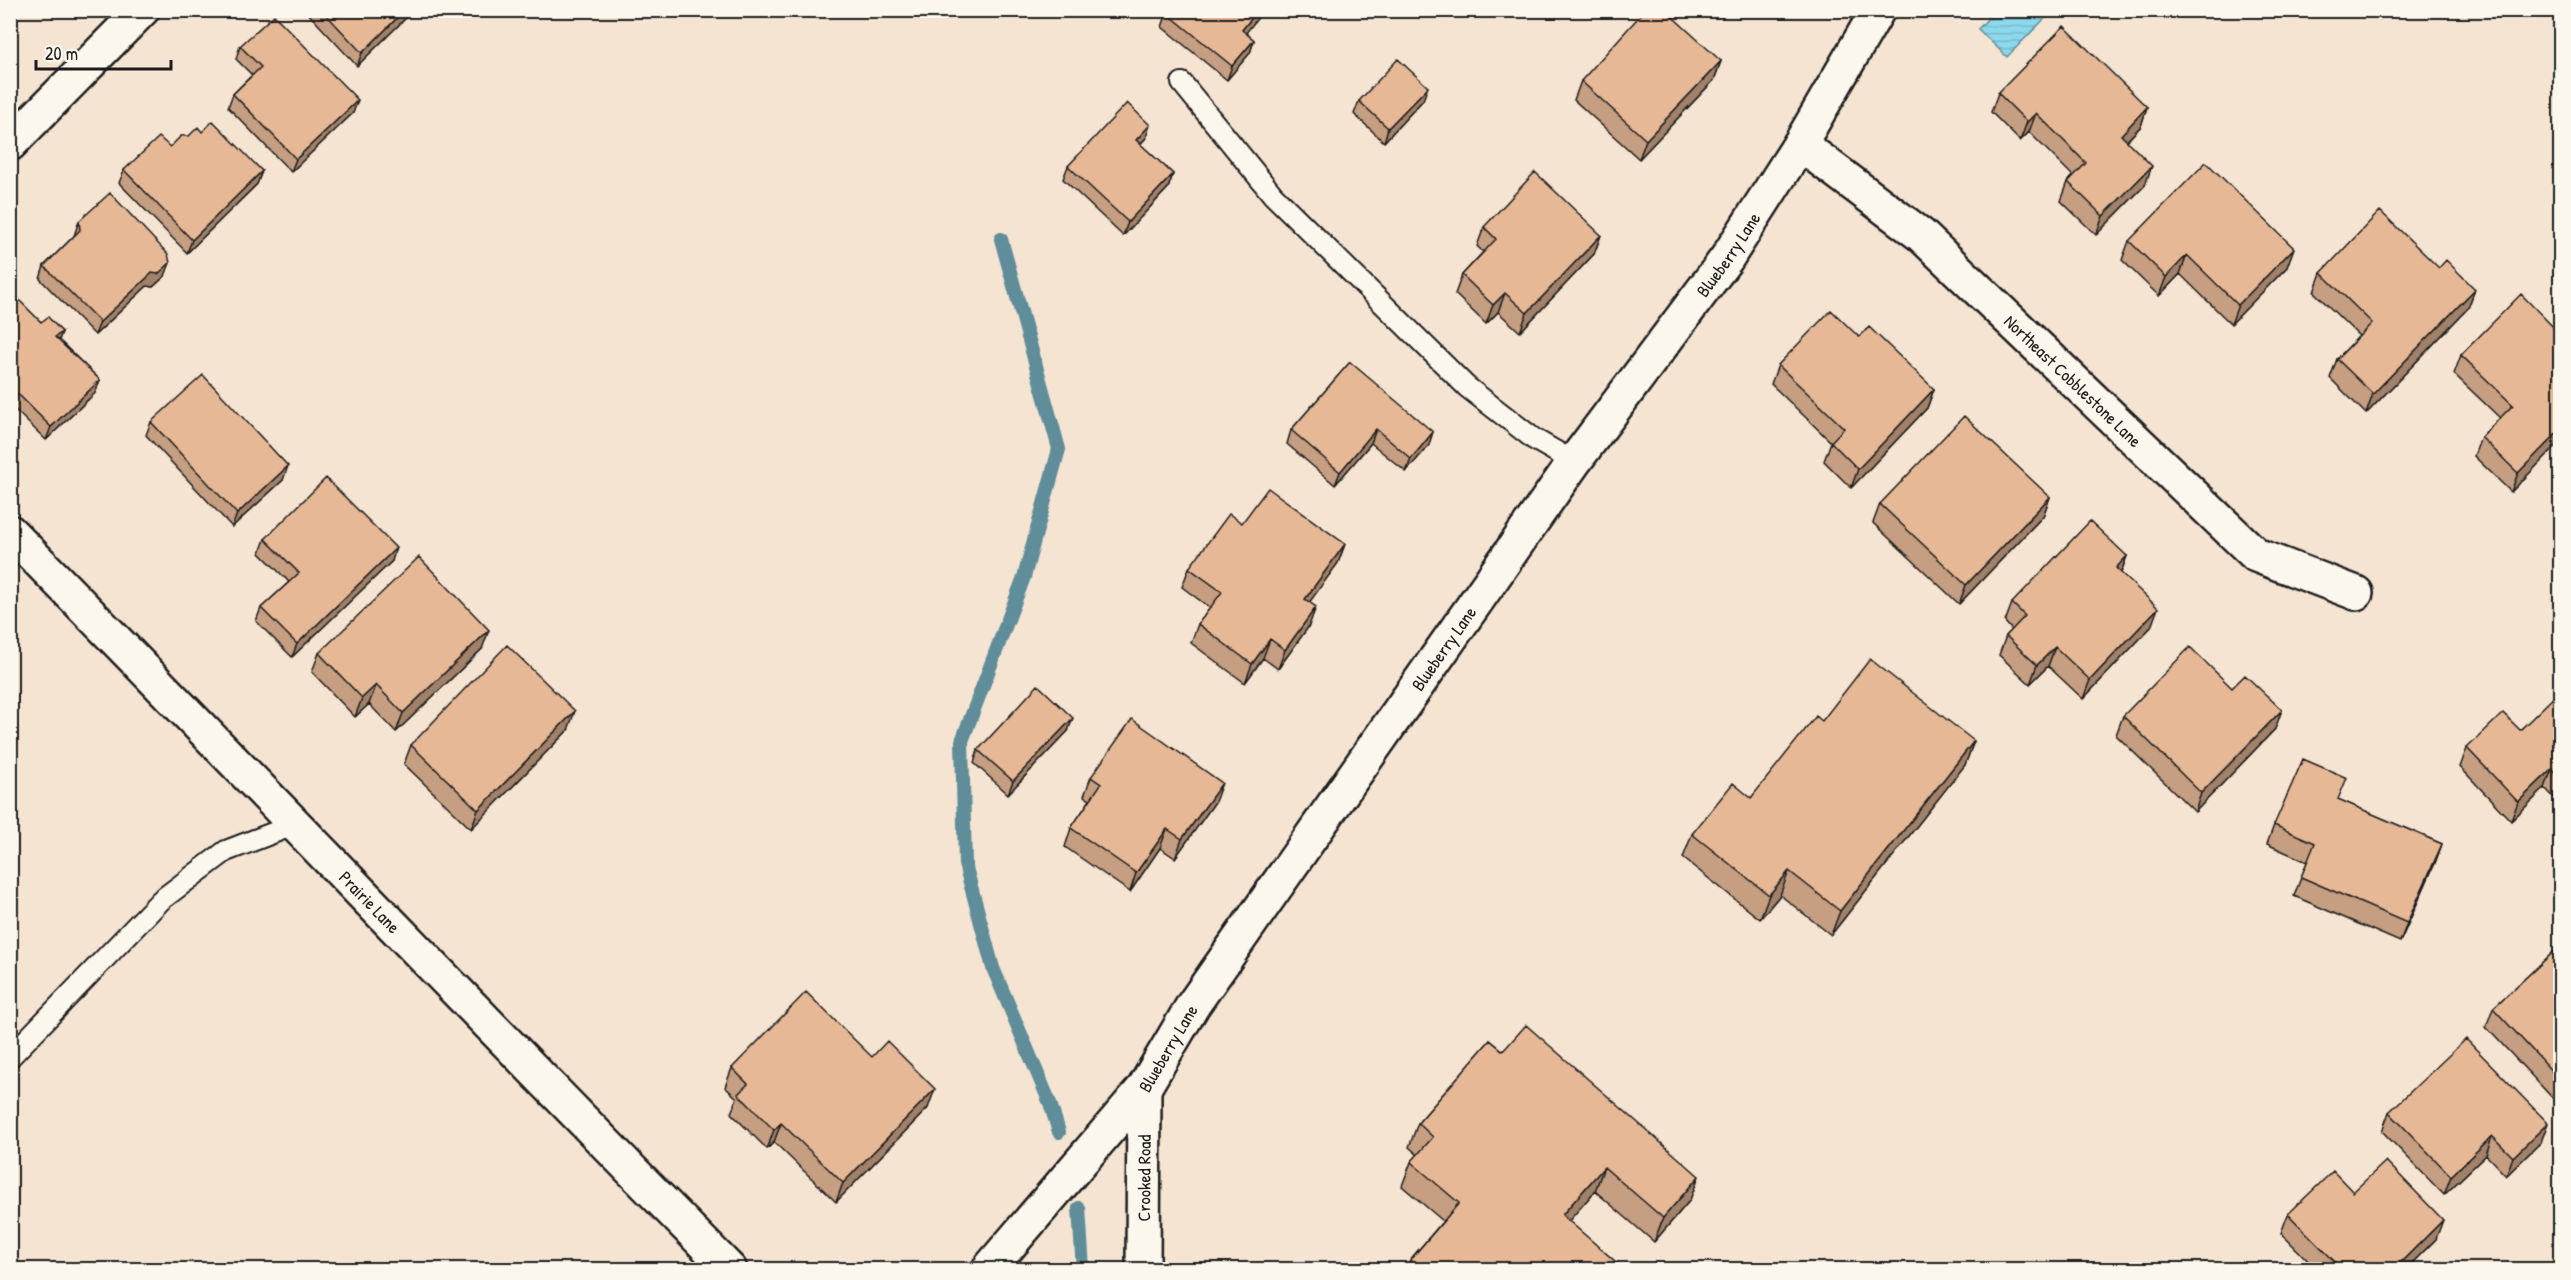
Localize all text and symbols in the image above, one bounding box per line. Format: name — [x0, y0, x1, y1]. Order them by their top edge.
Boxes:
scale bar — [36, 33, 171, 71]
text: 20 m — [45, 41, 78, 66]
street label: Blueberry Lane — [1690, 207, 1766, 302]
street label: Northeast Cobblestone Lane — [1999, 309, 2148, 452]
street label: Blueberry Lane — [1405, 601, 1482, 695]
street label: Prairie Lane — [334, 865, 406, 938]
street label: Blueberry Lane — [1132, 1000, 1203, 1097]
street label: Crooked Road — [1131, 1135, 1156, 1221]

